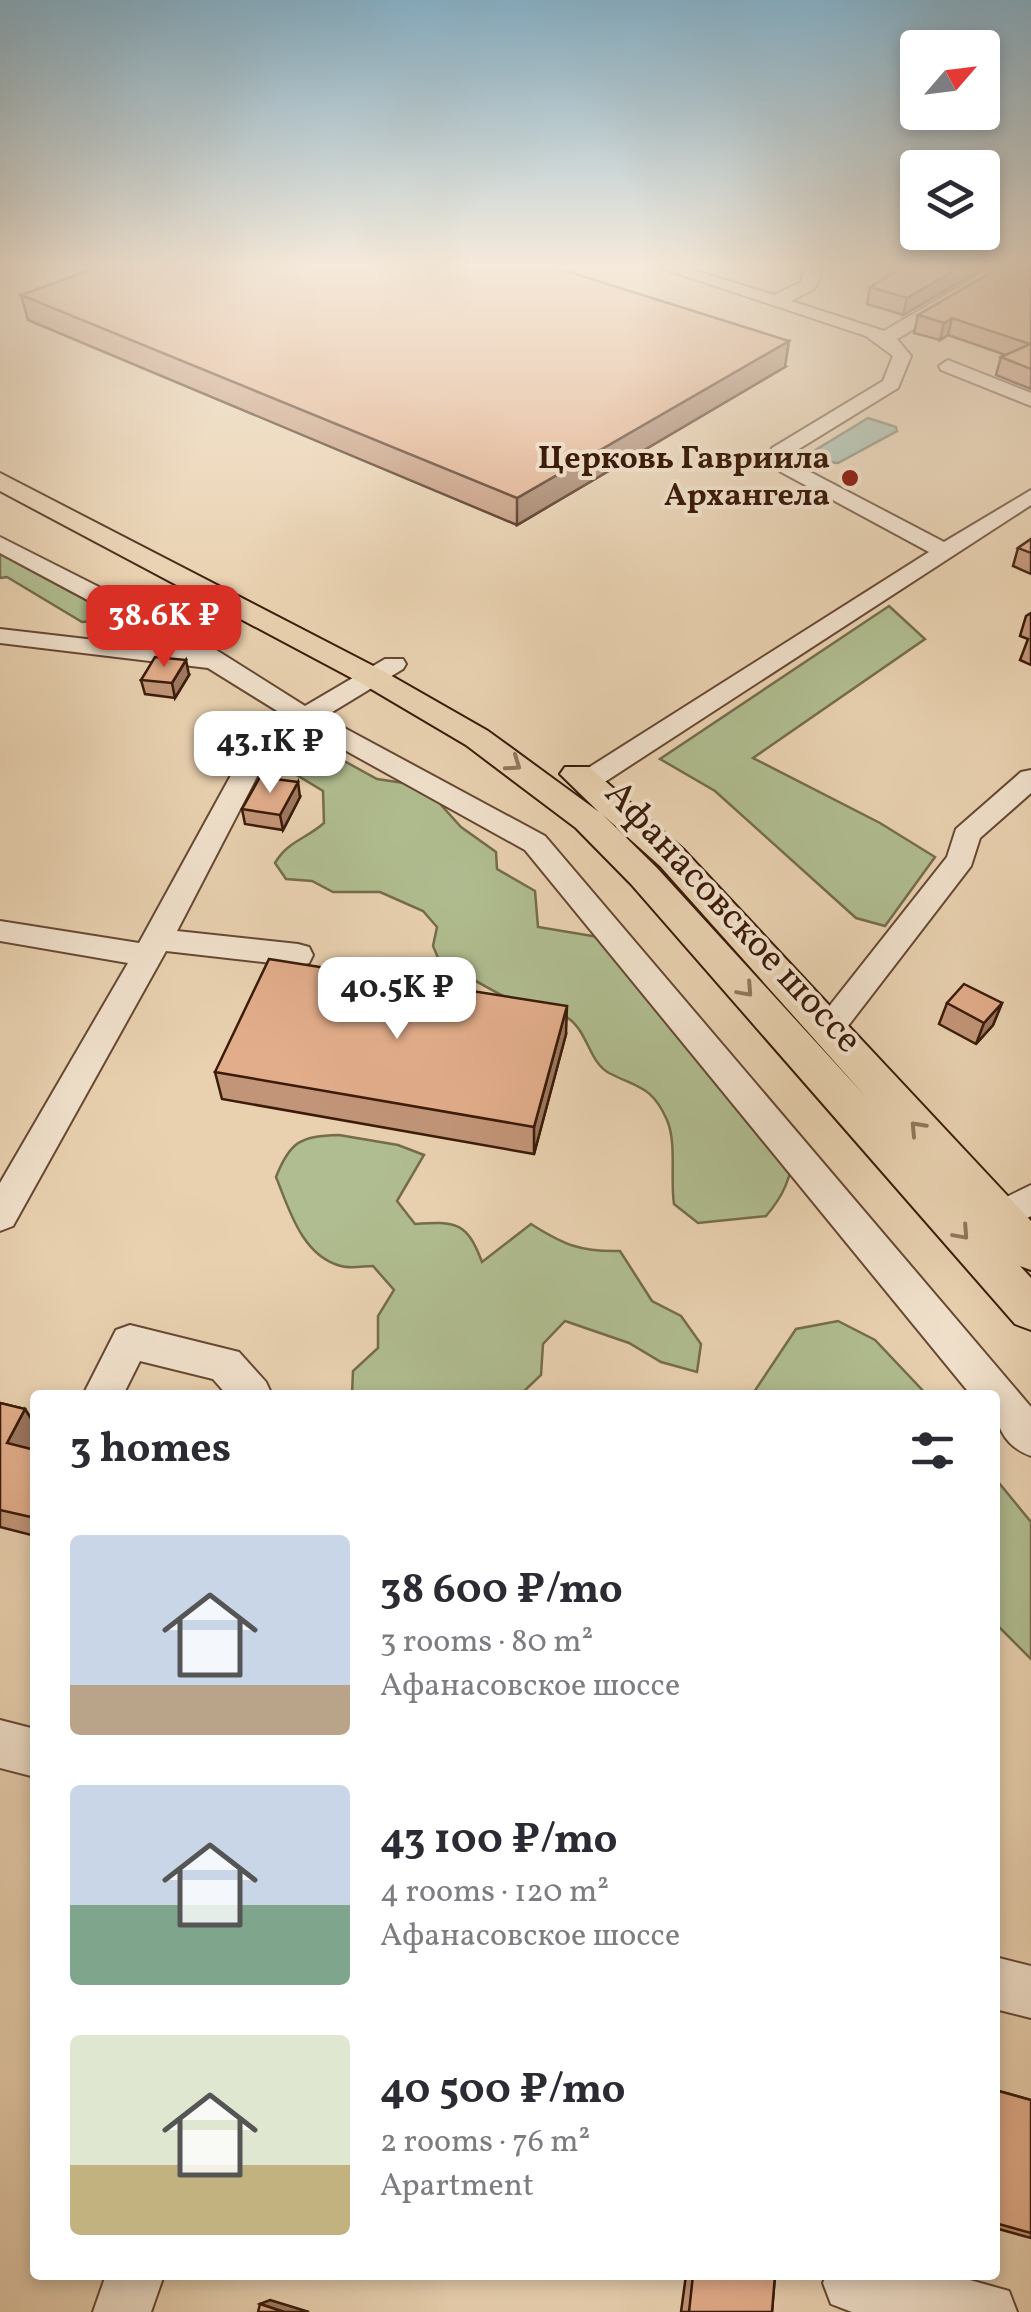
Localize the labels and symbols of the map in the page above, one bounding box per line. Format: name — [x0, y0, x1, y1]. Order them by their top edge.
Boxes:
north arrow — [900, 30, 1000, 130]
place label: Церковь Гавриила Архангела — [538, 438, 830, 519]
marker: Церковь Гавриила Архангела — [839, 467, 861, 489]
pin: 38.6K ₽ — [72, 585, 256, 670]
pin: 43.1K ₽ — [178, 711, 362, 796]
one-way arrow — [503, 752, 522, 770]
street label: Афанасовское шоссе — [591, 770, 873, 1066]
pin: 40.5K ₽ — [305, 957, 489, 1042]
one-way arrow — [734, 978, 752, 997]
one-way arrow — [911, 1121, 929, 1140]
one-way arrow — [951, 1221, 969, 1240]

